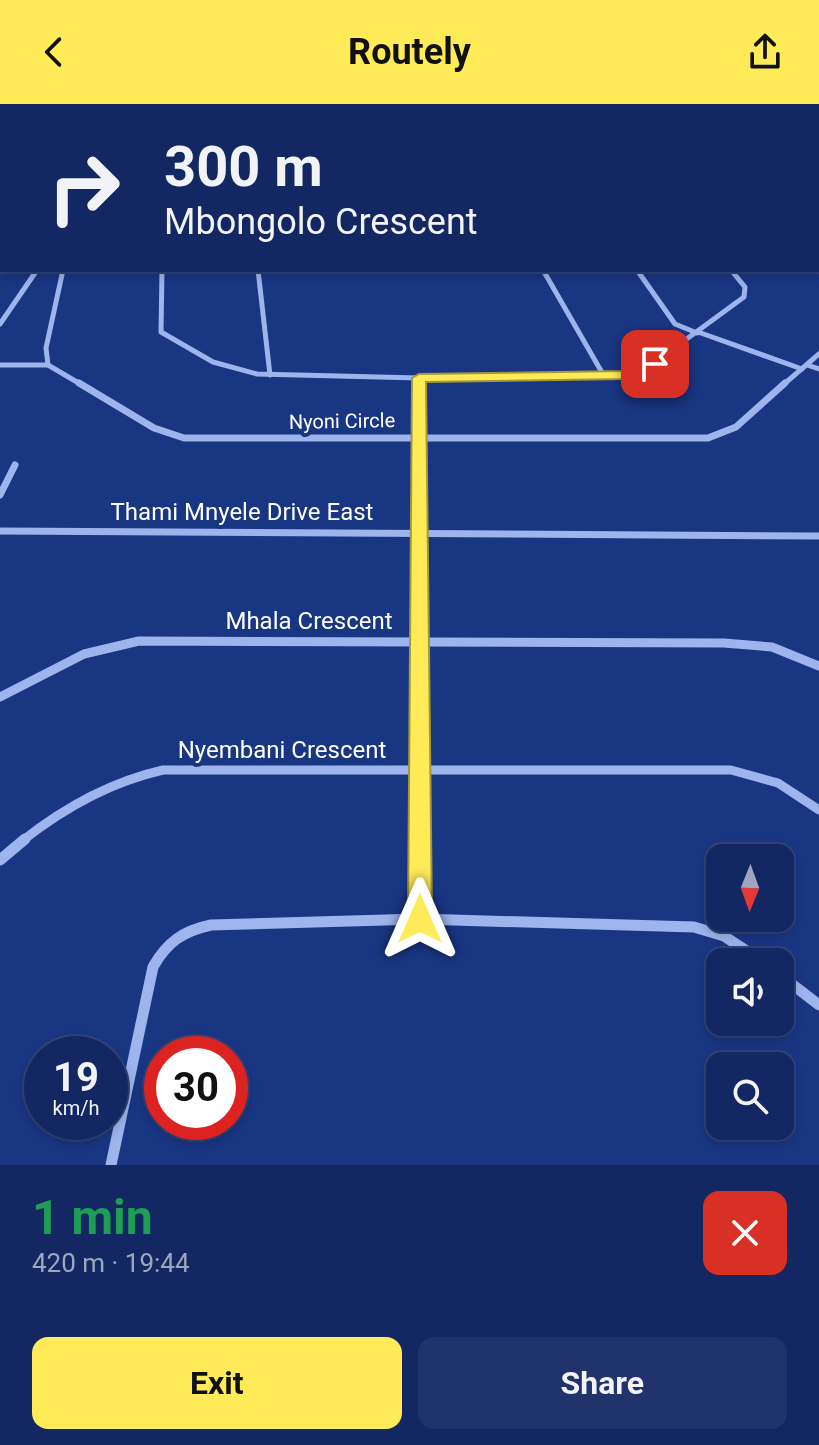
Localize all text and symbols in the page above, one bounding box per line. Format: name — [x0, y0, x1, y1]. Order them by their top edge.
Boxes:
icon: back — [32, 30, 76, 74]
icon: share — [743, 30, 787, 74]
text: Routely — [348, 31, 471, 73]
text: 300 m — [164, 134, 323, 200]
icon: right — [32, 136, 136, 240]
text: Mbongolo Crescent — [164, 201, 478, 243]
pin — [621, 330, 689, 398]
icon: arrive — [633, 342, 677, 386]
street label: Nyoni Circle — [289, 408, 395, 434]
street label: Thami Mnyele Drive East — [111, 498, 374, 526]
street label: Mhala Crescent — [225, 607, 393, 635]
street label: Nyembani Crescent — [178, 736, 387, 764]
north arrow — [706, 844, 794, 932]
map controls — [706, 844, 794, 1140]
position arrow — [378, 877, 462, 961]
button: sound — [706, 948, 794, 1036]
speed limit sign: 30 — [144, 1036, 248, 1140]
button: search — [706, 1052, 794, 1140]
text: 19 — [53, 1054, 99, 1101]
text: km/h — [53, 1096, 99, 1120]
text: 1 min — [32, 1189, 153, 1246]
button: close — [703, 1191, 787, 1275]
text: 420 m · 19:44 — [32, 1248, 190, 1278]
button: Exit — [32, 1337, 402, 1429]
button: Share — [418, 1337, 787, 1429]

